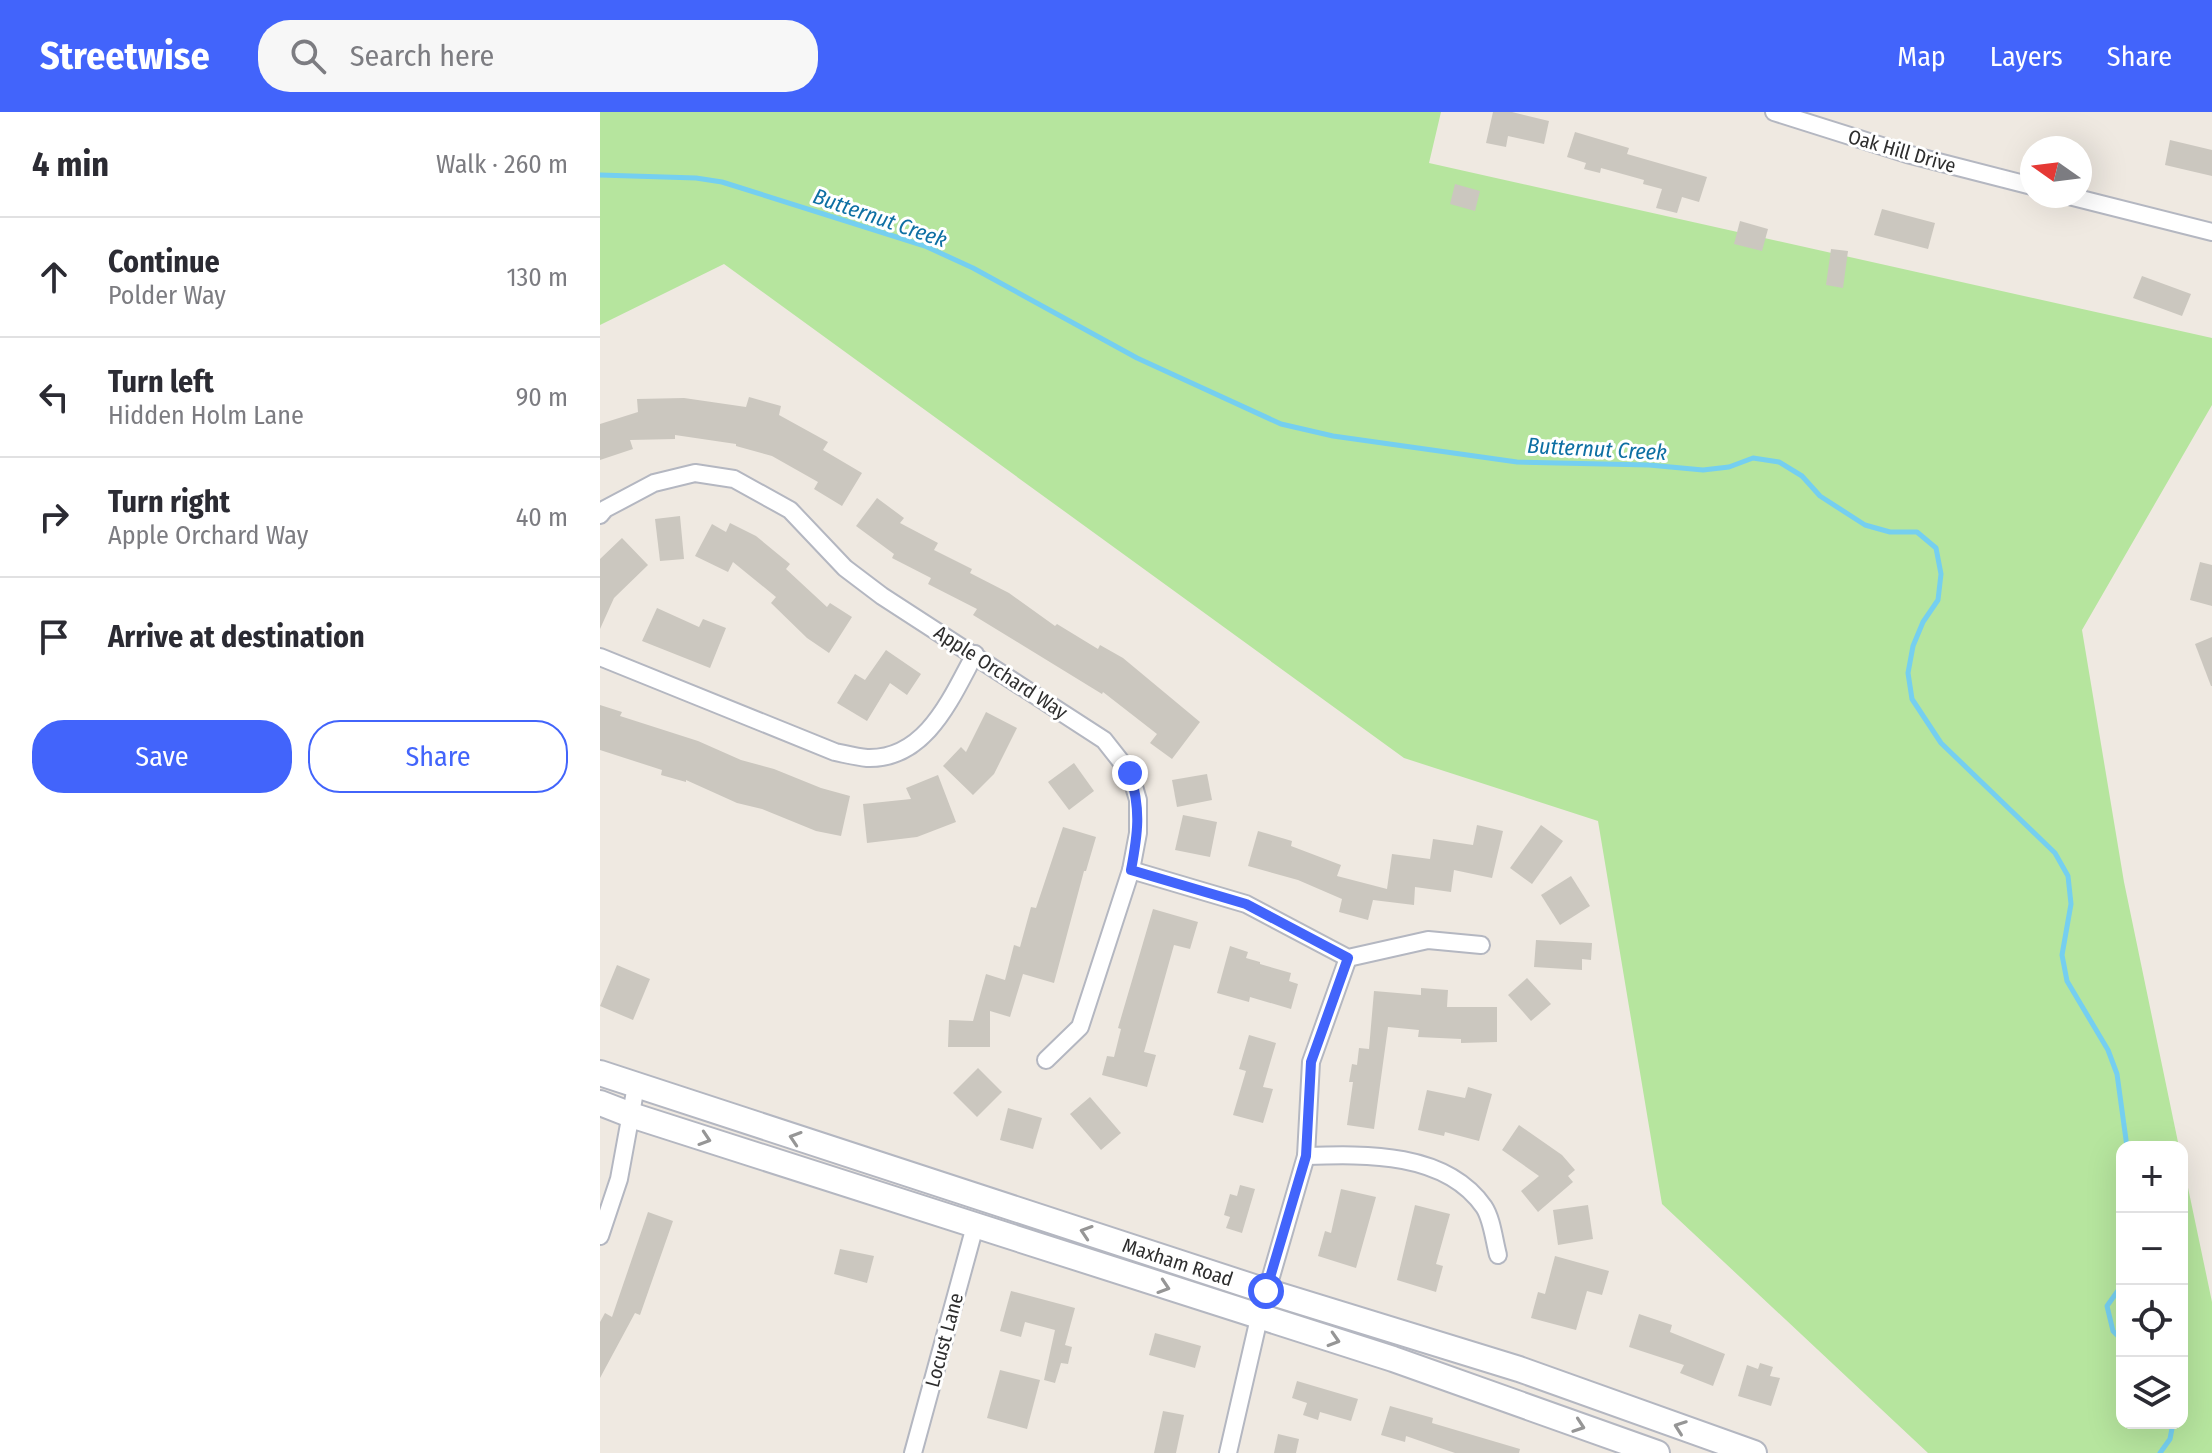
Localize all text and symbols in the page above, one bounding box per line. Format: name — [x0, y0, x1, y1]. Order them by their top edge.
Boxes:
search box — [258, 20, 818, 92]
text: Streetwise — [40, 33, 210, 79]
icon: search — [286, 34, 330, 78]
text: Search here — [350, 38, 494, 74]
text: Map — [1897, 40, 1946, 73]
text: Layers — [1990, 40, 2063, 73]
text: Share — [2107, 40, 2172, 73]
street label: Oak Hill Drive — [1845, 124, 1959, 178]
north arrow — [2020, 136, 2092, 208]
text: 4 min — [32, 144, 109, 185]
text: Walk · 260 m — [436, 149, 568, 180]
water label: Butternut Creek — [809, 182, 951, 254]
text: Continue — [108, 244, 220, 280]
icon: ahead — [32, 255, 76, 299]
text: 130 m — [506, 262, 568, 293]
text: Polder Way — [108, 280, 226, 311]
text: Turn left — [108, 364, 214, 400]
icon: left — [32, 375, 76, 419]
text: 90 m — [516, 382, 568, 413]
text: Hidden Holm Lane — [108, 400, 304, 431]
water label: Butternut Creek — [1526, 432, 1668, 466]
text: Turn right — [108, 484, 230, 520]
icon: right — [32, 495, 76, 539]
text: 40 m — [516, 502, 568, 533]
text: Apple Orchard Way — [108, 520, 308, 551]
icon: arrive — [32, 615, 76, 659]
text: Arrive at destination — [108, 619, 365, 655]
street label: Apple Orchard Way — [930, 620, 1072, 724]
button: Save — [32, 720, 292, 793]
button: Share — [308, 720, 568, 793]
route end — [1112, 755, 1148, 791]
one-way arrow — [697, 1130, 711, 1146]
one-way arrow — [789, 1131, 803, 1147]
map controls — [2116, 1141, 2188, 1429]
button: + — [2116, 1141, 2188, 1213]
button: − — [2116, 1213, 2188, 1285]
one-way arrow — [1079, 1226, 1093, 1242]
street label: Maxham Road — [1120, 1233, 1236, 1291]
route start — [1248, 1273, 1284, 1309]
one-way arrow — [1157, 1278, 1170, 1294]
button: locate — [2116, 1285, 2188, 1357]
street label: Locust Lane — [920, 1290, 968, 1390]
one-way arrow — [1326, 1331, 1340, 1347]
button: layers — [2116, 1357, 2188, 1429]
one-way arrow — [1572, 1416, 1586, 1432]
one-way arrow — [1674, 1420, 1688, 1436]

